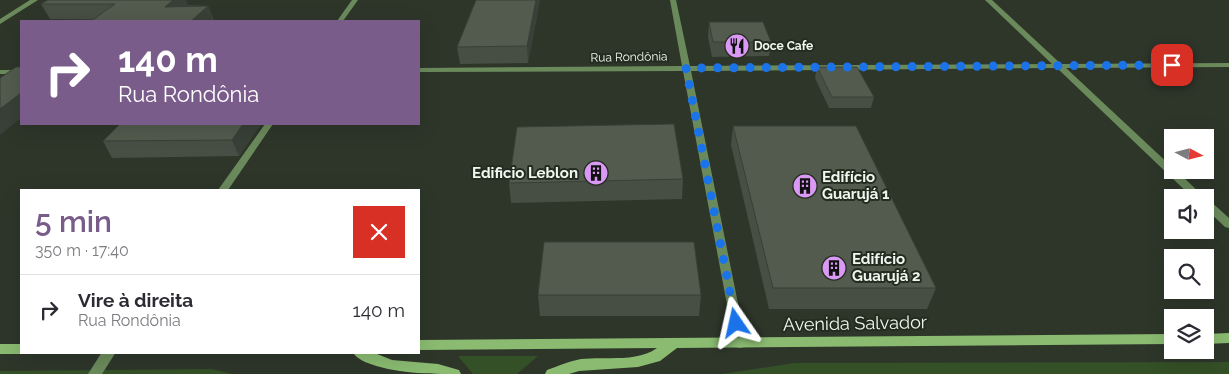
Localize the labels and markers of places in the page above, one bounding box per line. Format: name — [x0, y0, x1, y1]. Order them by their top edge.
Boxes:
restaurant icon: Doce Cafe — [724, 33, 750, 59]
place label: Doce Cafe — [754, 39, 813, 53]
pin — [1151, 44, 1193, 86]
building icon: Edificio Leblon — [583, 160, 609, 186]
place label: Edificio Leblon — [472, 164, 578, 182]
place label: Edifício Guarujá 1 — [822, 168, 890, 203]
building icon: Edifício Guarujá 1 — [792, 173, 818, 199]
place label: Edifício Guarujá 2 — [852, 250, 920, 285]
building icon: Edifício Guarujá 2 — [821, 255, 847, 281]

